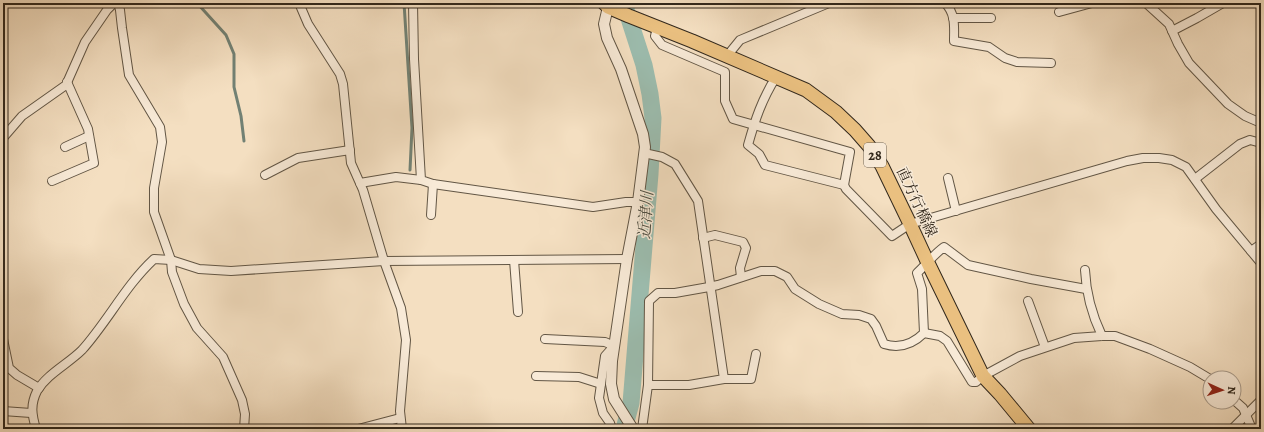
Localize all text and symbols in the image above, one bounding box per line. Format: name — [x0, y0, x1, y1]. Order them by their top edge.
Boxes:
road number: 28 — [864, 143, 886, 167]
street label: 直方行橋線 — [892, 164, 942, 240]
water label: 近津川 — [633, 188, 659, 240]
north arrow — [1202, 370, 1242, 410]
text: N — [1224, 386, 1239, 395]

